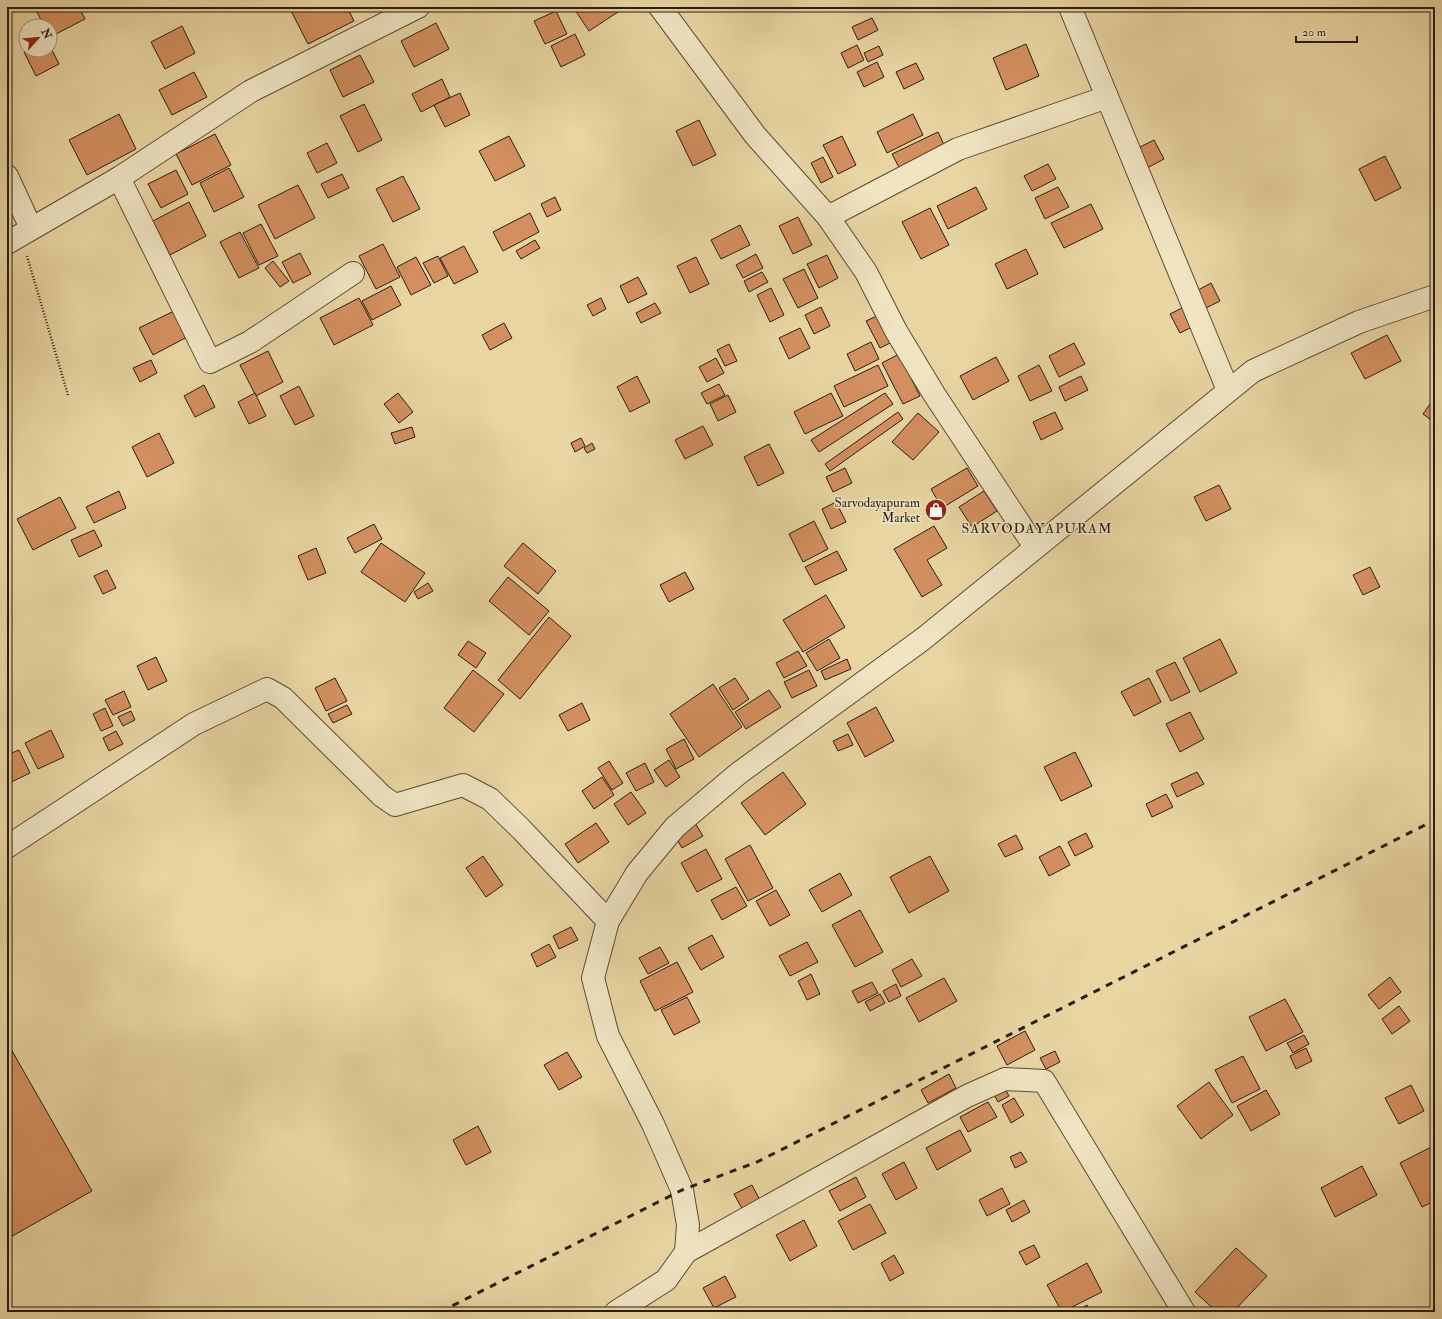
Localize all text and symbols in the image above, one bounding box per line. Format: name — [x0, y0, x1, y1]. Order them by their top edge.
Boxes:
north arrow — [18, 18, 58, 58]
scale bar — [1296, 18, 1357, 44]
text: N — [38, 25, 55, 42]
text: 20 m — [1302, 25, 1327, 40]
place label: Sarvodayapuram Market — [835, 495, 920, 526]
shop icon: Sarvodayapuram Market — [923, 497, 949, 523]
district label: SARVODAYAPURAM — [961, 520, 1113, 537]

